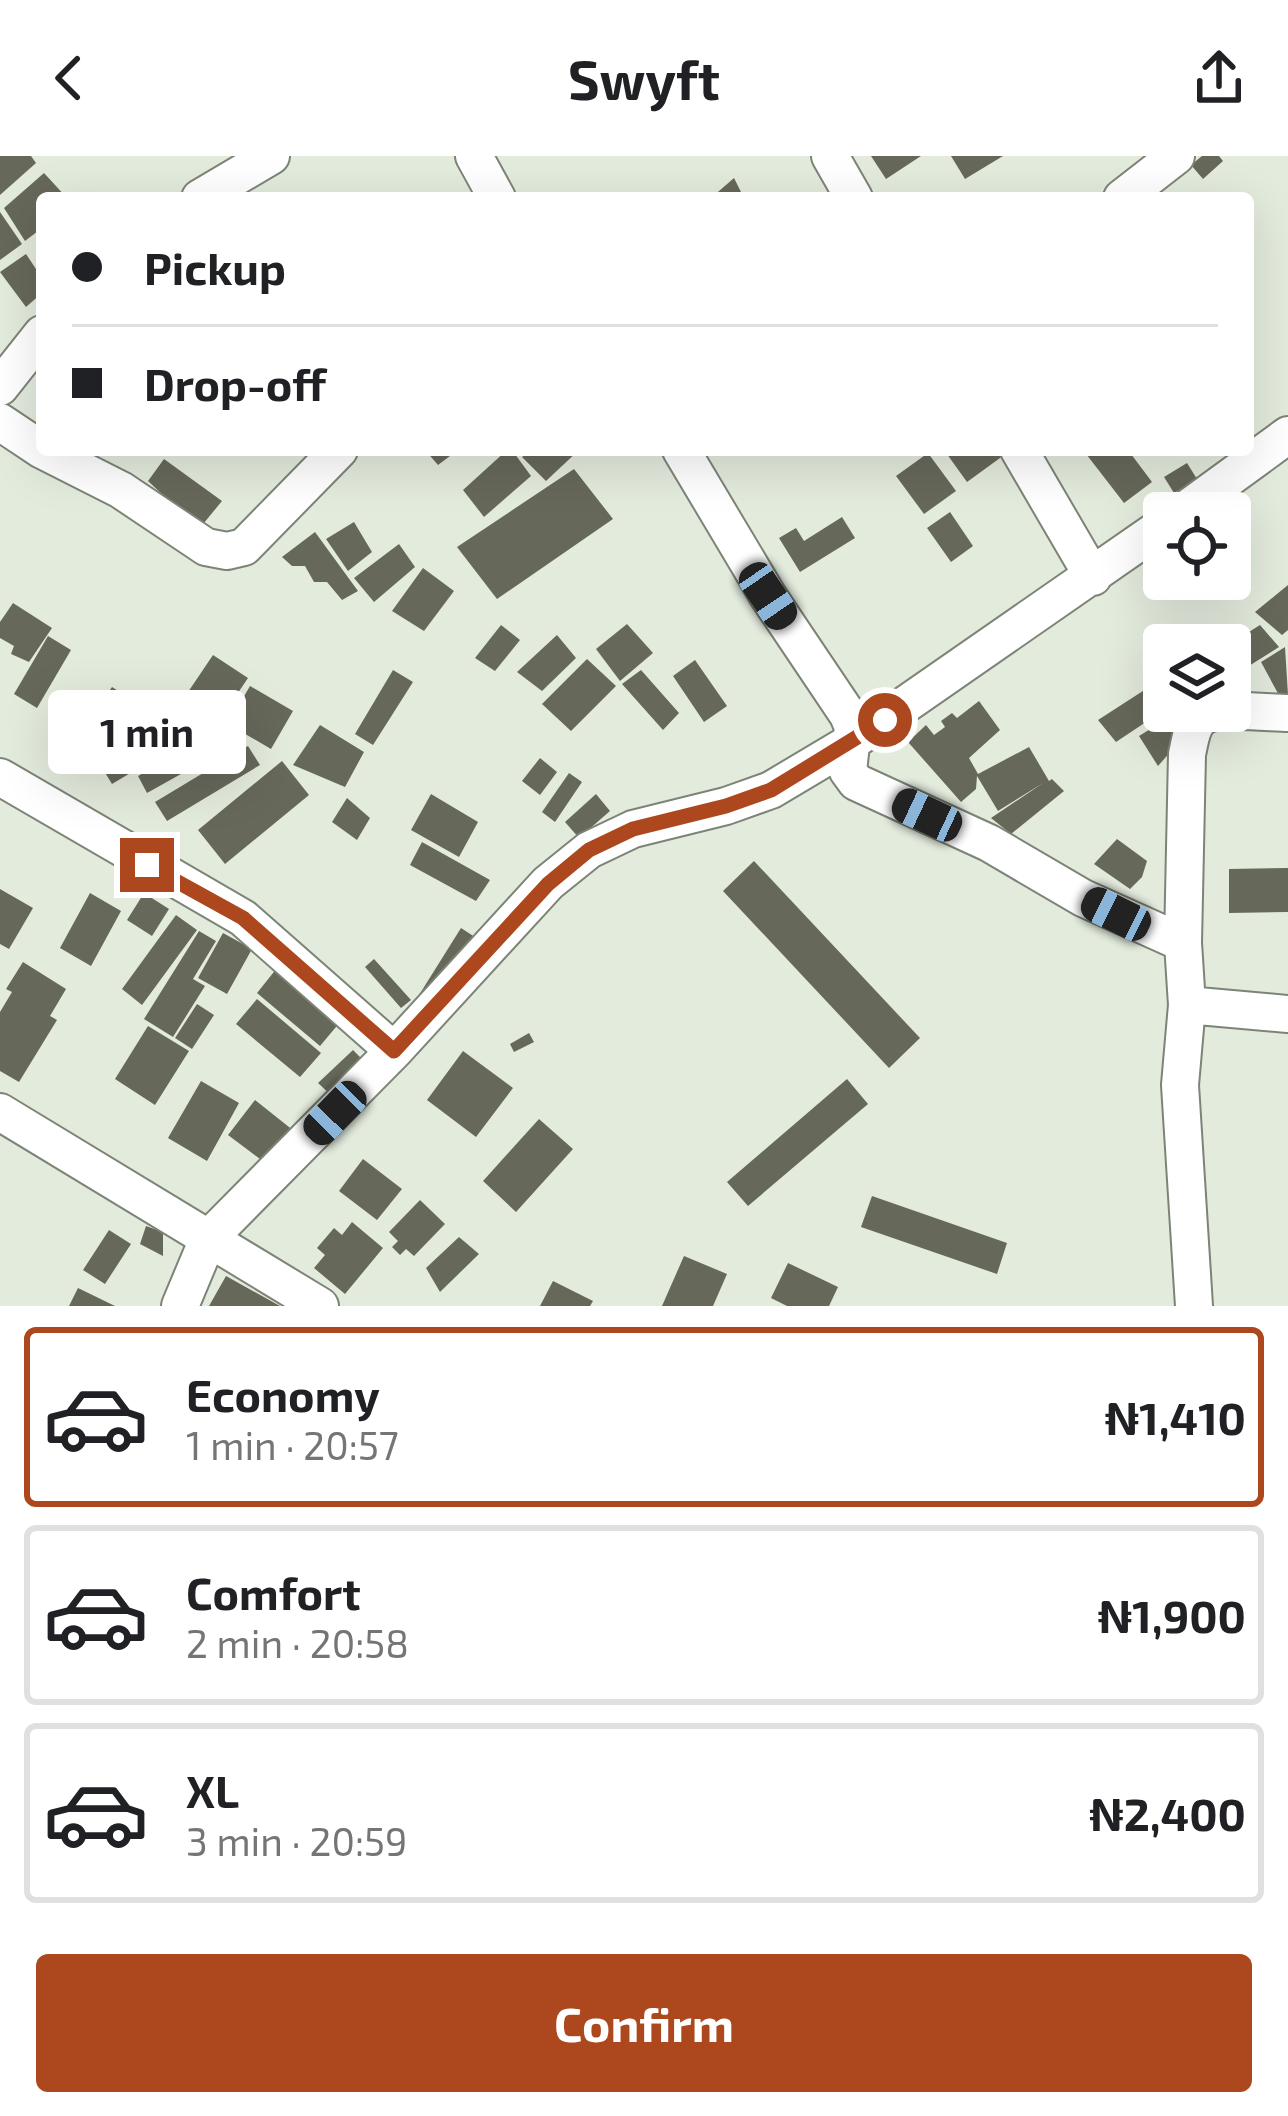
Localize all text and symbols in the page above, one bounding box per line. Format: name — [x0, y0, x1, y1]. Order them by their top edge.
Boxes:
icon: back — [36, 45, 102, 111]
icon: share — [1186, 45, 1252, 111]
text: Swyft — [568, 46, 720, 111]
text: Pickup — [144, 240, 286, 294]
text: Drop-off — [144, 356, 326, 410]
map controls — [1143, 492, 1251, 732]
button: locate — [1143, 492, 1251, 600]
car — [733, 556, 803, 636]
button: layers — [1143, 624, 1251, 732]
callout: 1 min — [48, 691, 246, 775]
route start — [858, 693, 912, 747]
text: 1 min — [100, 708, 194, 755]
car — [887, 783, 967, 847]
route end — [120, 838, 174, 892]
car — [1076, 882, 1156, 946]
car — [297, 1075, 373, 1151]
icon: car — [42, 1363, 150, 1471]
text: Economy — [186, 1367, 380, 1421]
text: ₦1,410 — [1105, 1390, 1246, 1444]
text: 1 min · 20:57 — [186, 1421, 399, 1468]
icon: car — [42, 1561, 150, 1669]
text: Comfort — [186, 1565, 361, 1619]
text: ₦1,900 — [1098, 1588, 1246, 1642]
text: 2 min · 20:58 — [186, 1619, 409, 1666]
icon: car — [42, 1759, 150, 1867]
text: XL — [186, 1763, 239, 1817]
text: ₦2,400 — [1089, 1786, 1246, 1840]
text: 3 min · 20:59 — [186, 1817, 407, 1864]
button: Confirm — [36, 1954, 1252, 2092]

